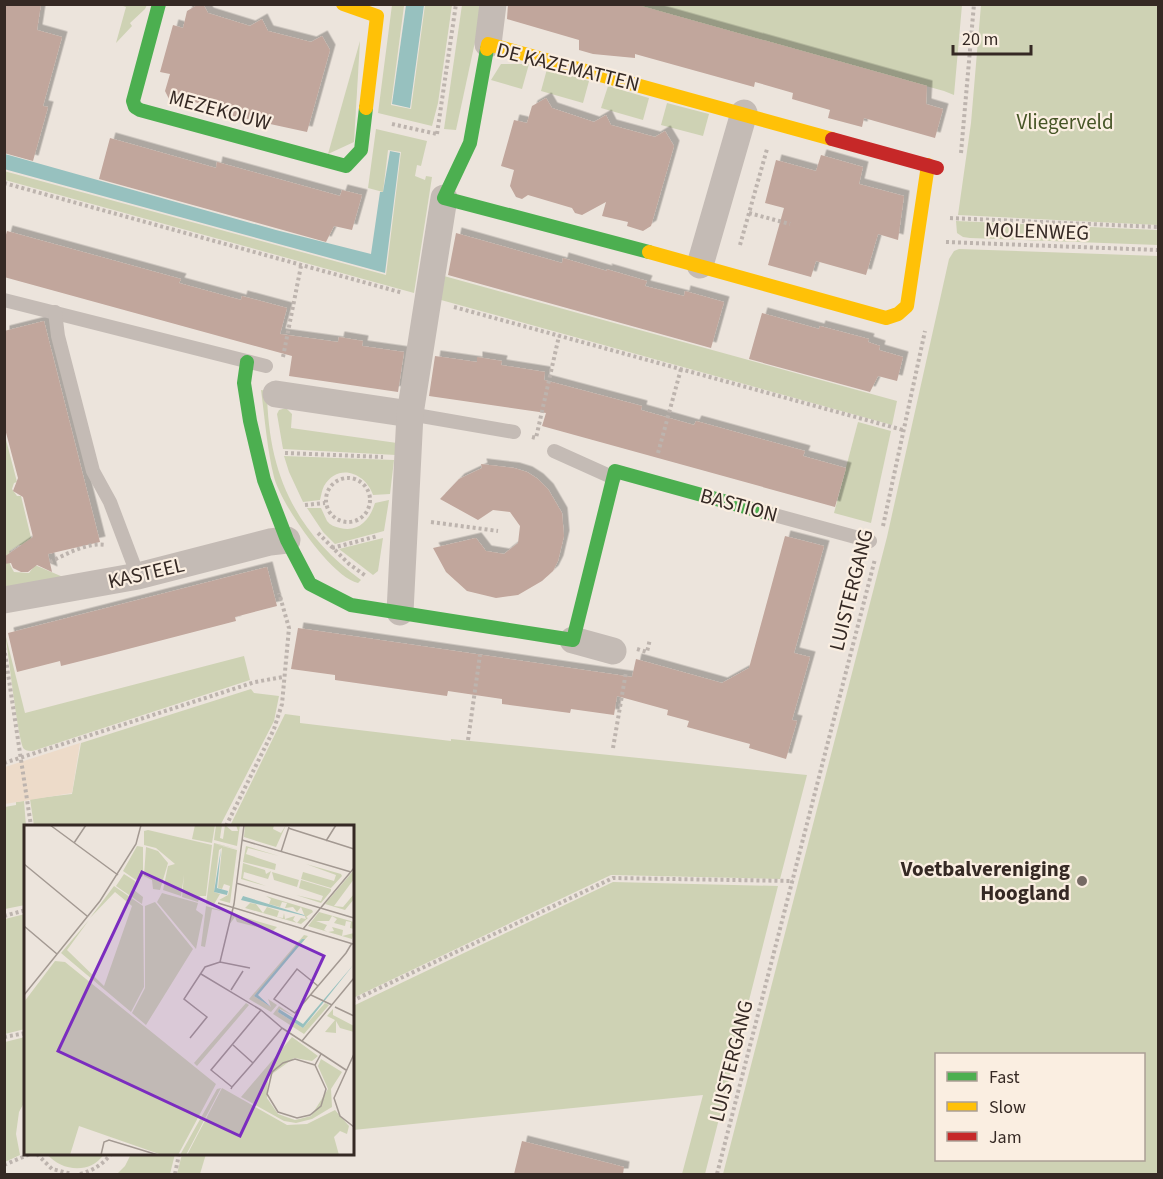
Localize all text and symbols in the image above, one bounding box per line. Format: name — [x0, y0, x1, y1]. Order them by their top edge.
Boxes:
scale bar — [953, 18, 1031, 56]
text: 20 m — [962, 27, 998, 52]
street label: DE KAZEMATTEN — [493, 35, 643, 99]
street label: MEZEKOUW — [166, 82, 275, 138]
park label: Vliegerveld — [1016, 107, 1114, 137]
street label: MOLENWEG — [984, 214, 1090, 248]
street label: BASTION — [697, 480, 781, 530]
street label: LUISTERGANG — [821, 526, 881, 654]
street label: KASTEEL — [105, 550, 187, 596]
inset map — [24, 825, 354, 1155]
place label: Voetbalvereniging Hoogland — [900, 854, 1070, 908]
marker: Voetbalvereniging Hoogland — [1075, 874, 1089, 888]
street label: LUISTERGANG — [701, 997, 761, 1125]
legend — [935, 1053, 1145, 1161]
text: Fast — [989, 1065, 1020, 1090]
text: Slow — [989, 1095, 1026, 1120]
text: Jam — [989, 1125, 1022, 1150]

